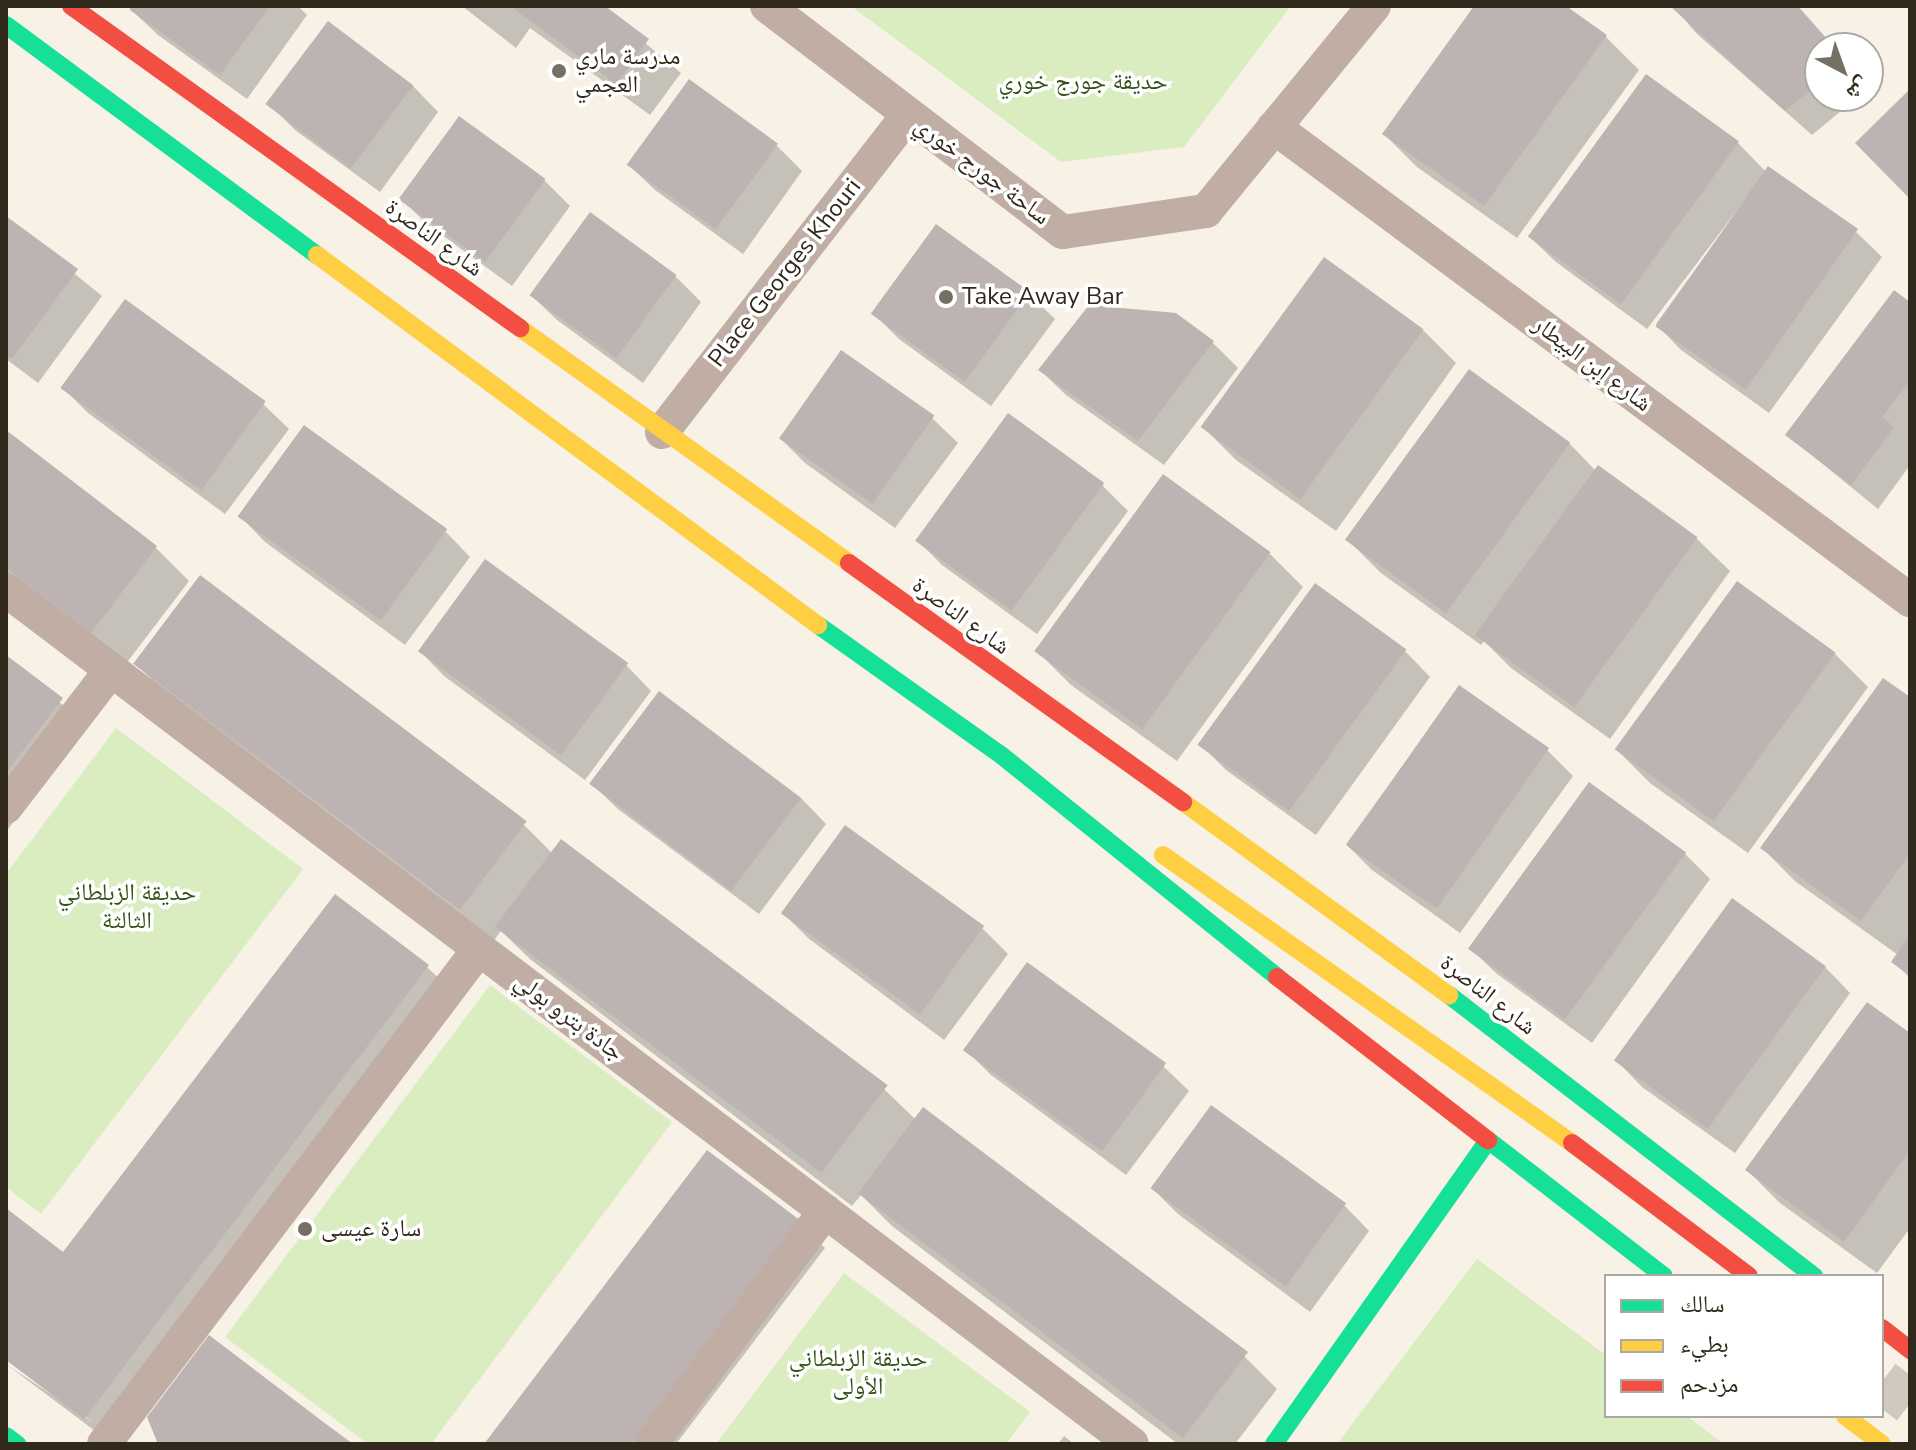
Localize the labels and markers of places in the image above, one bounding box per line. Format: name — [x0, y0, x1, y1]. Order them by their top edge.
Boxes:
place label: مدرسة ماري العجمي — [575, 43, 681, 99]
marker: مدرسة ماري العجمي — [550, 62, 568, 80]
place label: Take Away Bar — [962, 283, 1123, 311]
marker: Take Away Bar — [937, 288, 955, 306]
place label: سارة عيسى — [321, 1215, 421, 1243]
marker: سارة عيسى — [296, 1220, 314, 1238]

